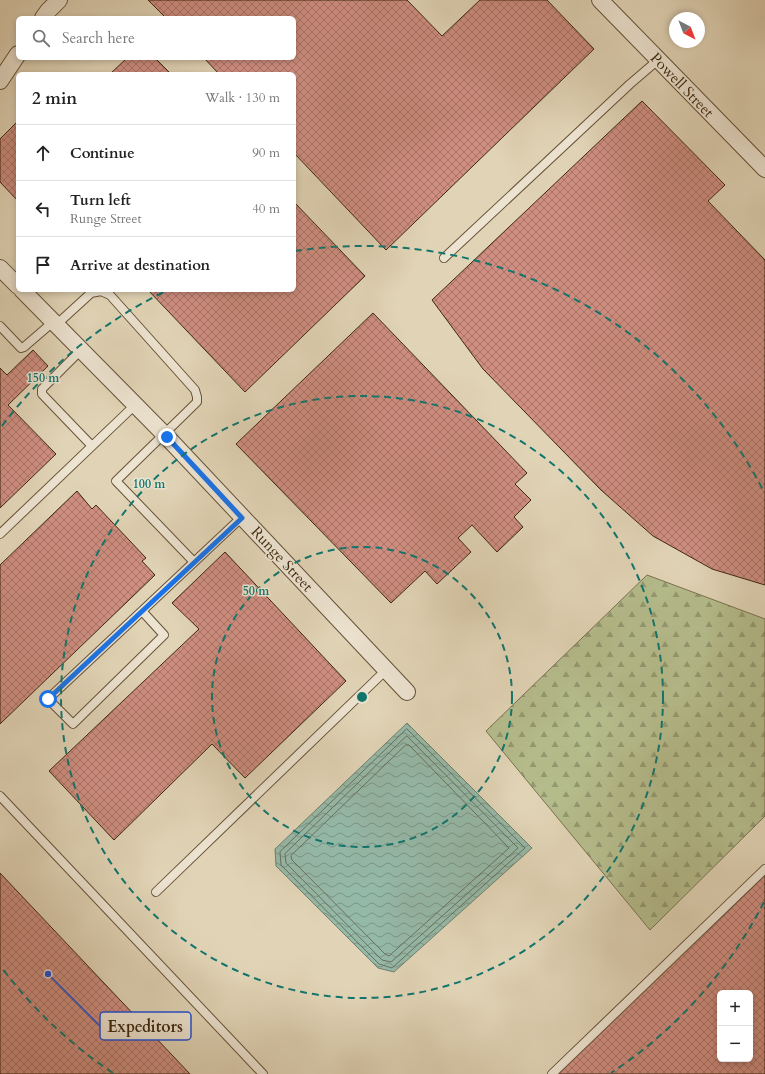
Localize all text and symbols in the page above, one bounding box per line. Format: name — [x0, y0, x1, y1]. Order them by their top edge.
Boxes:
north arrow — [669, 12, 705, 48]
search box — [16, 16, 296, 60]
icon: search — [30, 27, 52, 49]
text: Search here — [62, 28, 135, 48]
street label: Powell Street — [646, 48, 718, 122]
text: 2 min — [32, 87, 77, 110]
text: Walk · 130 m — [205, 89, 280, 107]
icon: ahead — [32, 142, 54, 164]
text: Continue — [70, 143, 135, 163]
text: 90 m — [252, 144, 280, 162]
text: Turn left — [70, 190, 131, 210]
icon: left — [32, 198, 54, 220]
text: 40 m — [252, 200, 280, 218]
text: Runge Street — [70, 210, 142, 228]
icon: arrive — [32, 254, 54, 276]
text: Arrive at destination — [70, 255, 210, 275]
text: 150 m — [27, 370, 60, 386]
route end — [158, 428, 176, 446]
text: 100 m — [133, 476, 166, 492]
street label: Runge Street — [247, 522, 318, 596]
text: 50 m — [243, 583, 270, 599]
route start — [39, 690, 57, 708]
centre of rings — [355, 690, 369, 704]
map controls — [717, 990, 753, 1062]
button: + — [717, 990, 753, 1026]
callout: Expeditors — [100, 1012, 191, 1040]
text: Expeditors — [107, 1016, 183, 1038]
button: − — [717, 1026, 753, 1062]

